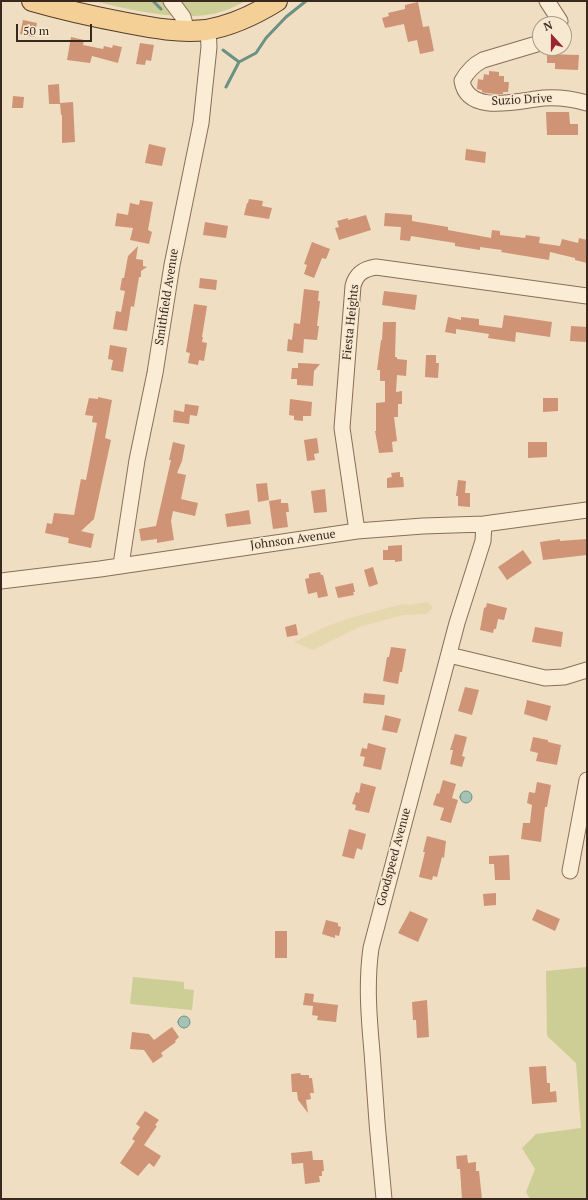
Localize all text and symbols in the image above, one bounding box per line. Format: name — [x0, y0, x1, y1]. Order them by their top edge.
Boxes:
scale bar — [18, 16, 94, 42]
north arrow — [532, 16, 572, 56]
text: N — [542, 18, 554, 34]
text: 50 m — [23, 23, 49, 38]
street label: Suzio Drive — [491, 91, 553, 109]
street label: Smithfield Avenue — [152, 248, 182, 346]
street label: Fiesta Heights — [340, 283, 362, 361]
street label: Johnson Avenue — [249, 527, 337, 553]
street label: Goodspeed Avenue — [374, 806, 414, 908]

